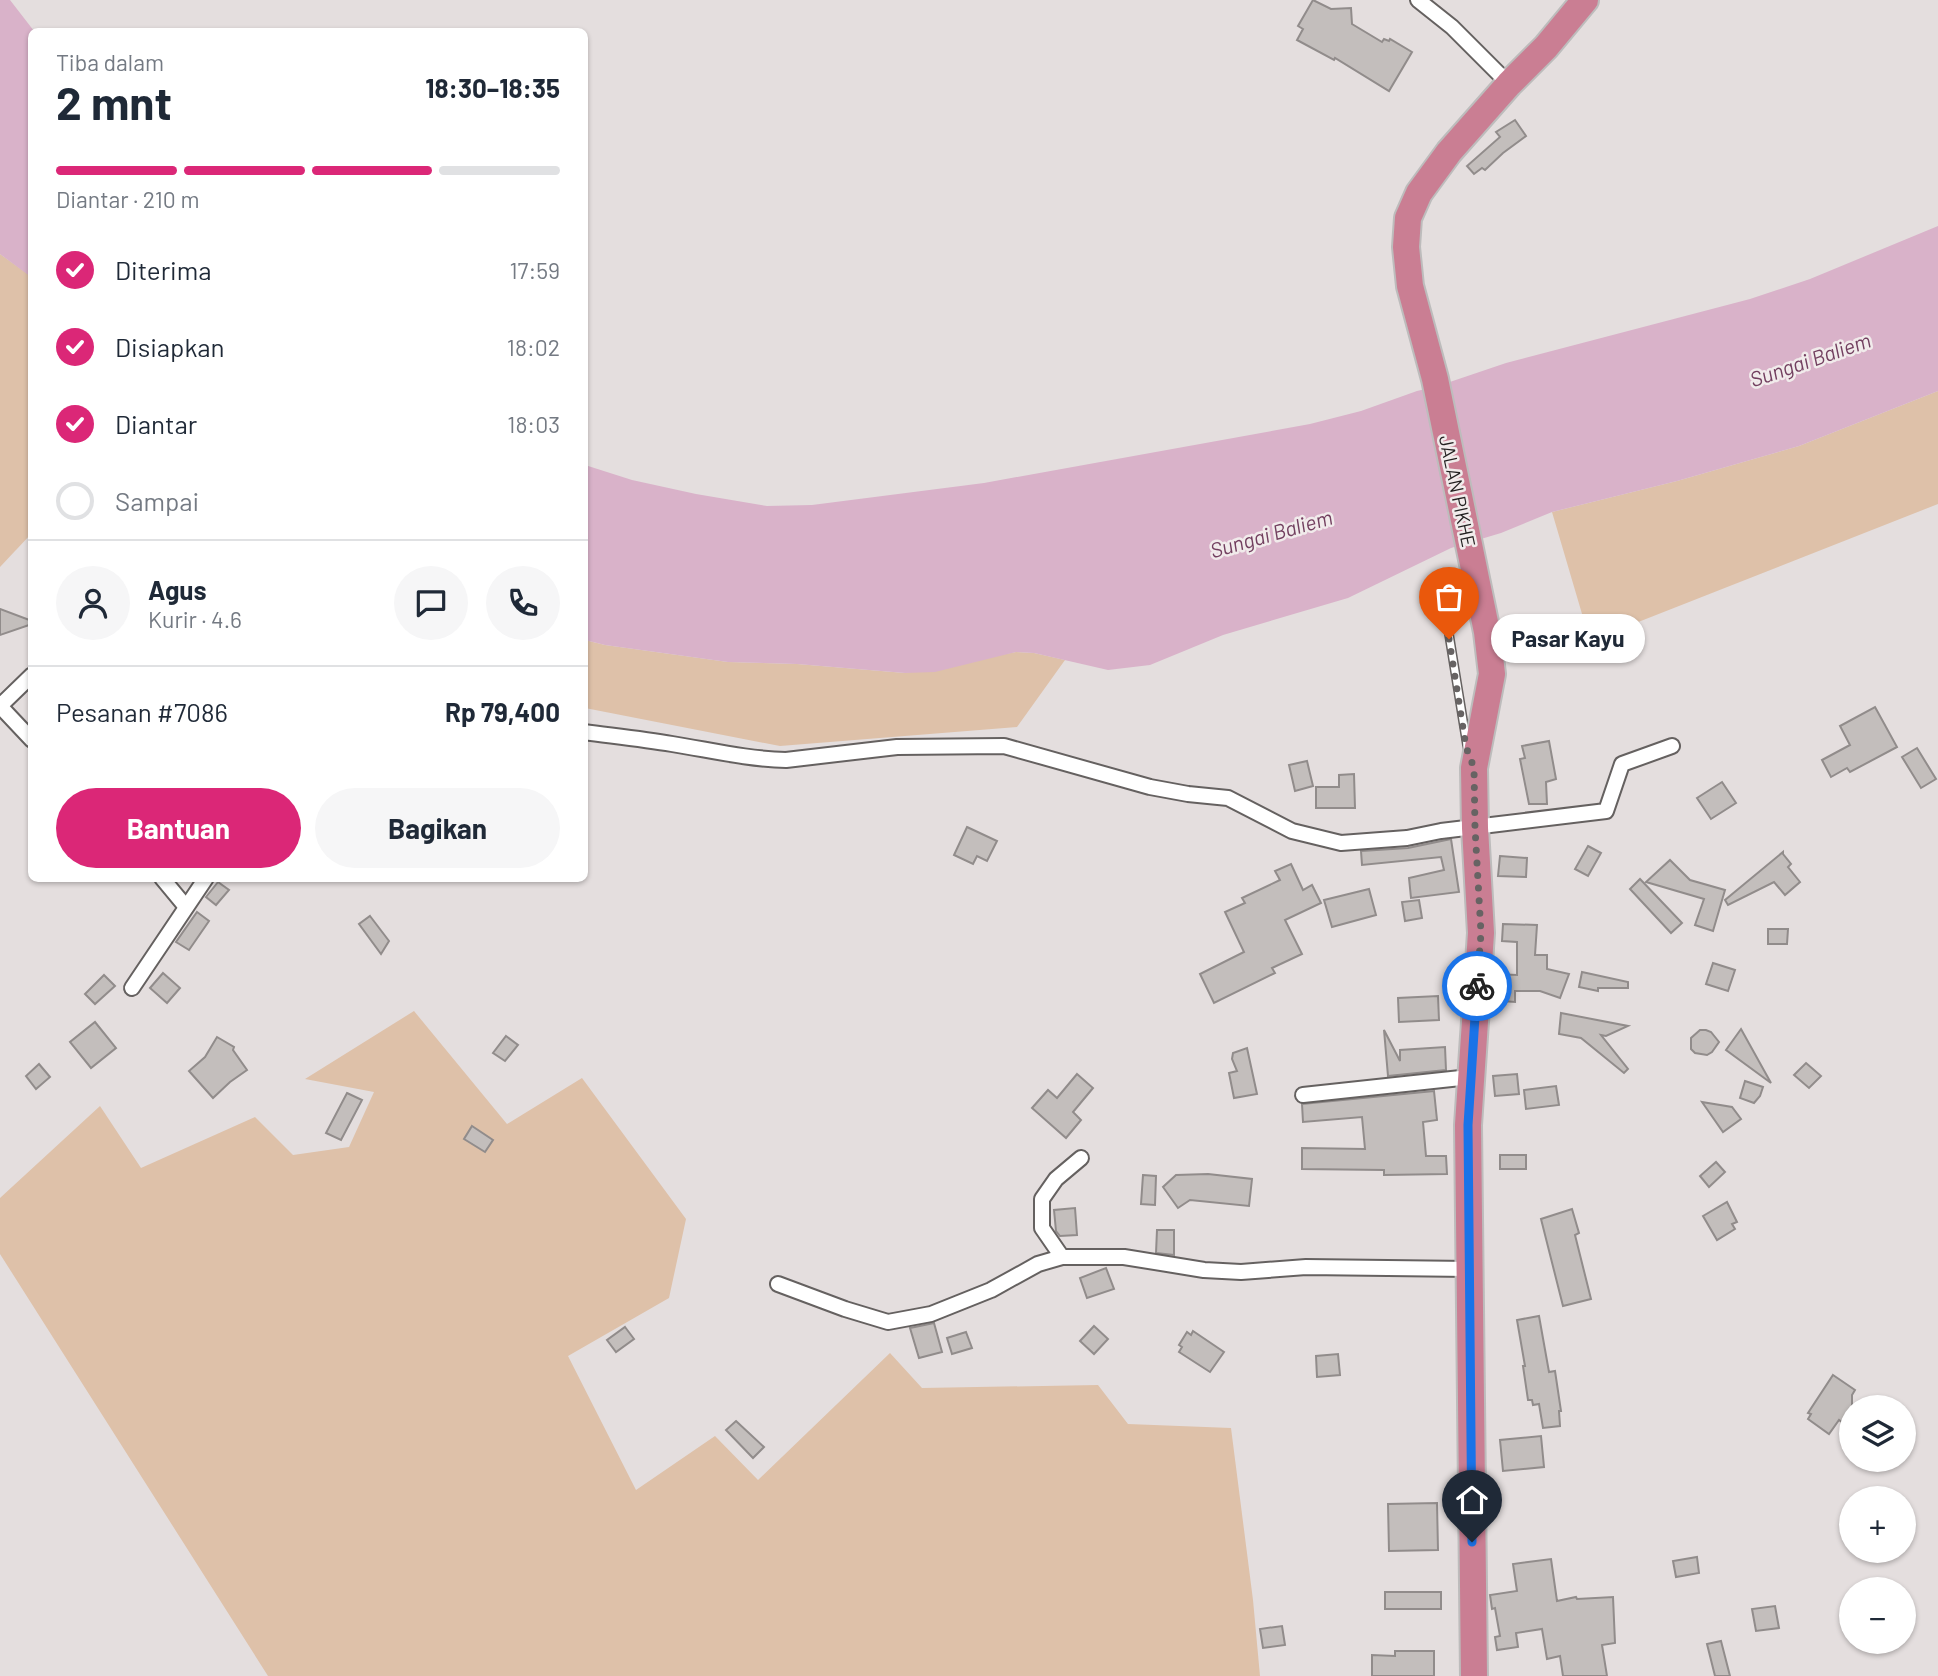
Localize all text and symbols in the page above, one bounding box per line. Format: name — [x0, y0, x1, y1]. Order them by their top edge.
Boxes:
text: Tiba dalam — [56, 48, 164, 76]
text: 18:30–18:35 — [425, 72, 560, 103]
text: 2 mnt — [56, 74, 172, 129]
text: Diantar · 210 m — [56, 185, 199, 213]
icon: check — [56, 251, 94, 289]
text: Diterima — [115, 254, 212, 285]
text: 17:59 — [509, 256, 560, 284]
water label: Sungai Baliem — [1746, 327, 1874, 391]
icon: check — [56, 328, 94, 366]
text: Disiapkan — [115, 331, 225, 362]
text: 18:02 — [507, 333, 560, 361]
icon: check — [56, 405, 94, 443]
text: Diantar — [115, 408, 197, 439]
text: 18:03 — [507, 410, 560, 438]
street label: JALAN PIKHE — [1435, 433, 1481, 549]
text: Sampai — [115, 485, 199, 516]
water label: Sungai Baliem — [1207, 504, 1335, 562]
button: person — [56, 566, 130, 640]
button: chat — [394, 566, 468, 640]
button: phone — [486, 566, 560, 640]
pin — [1419, 567, 1479, 639]
text: Agus — [148, 574, 207, 605]
icon: bag — [1430, 578, 1468, 616]
text: Kurir · 4.6 — [148, 605, 242, 633]
callout: Pasar Kayu — [1491, 614, 1645, 664]
text: Pasar Kayu — [1511, 624, 1625, 652]
text: Pesanan #7086 — [56, 696, 228, 727]
text: Rp 79,400 — [445, 696, 560, 727]
button: Bantuan — [56, 788, 301, 868]
button: Bagikan — [315, 788, 560, 868]
courier — [1442, 951, 1512, 1021]
icon: bike — [1458, 967, 1496, 1005]
map controls — [1839, 1395, 1916, 1654]
button: layers — [1839, 1395, 1916, 1472]
pin — [1442, 1470, 1502, 1542]
icon: home — [1453, 1481, 1491, 1519]
button: + — [1839, 1486, 1916, 1563]
button: − — [1839, 1577, 1916, 1654]

